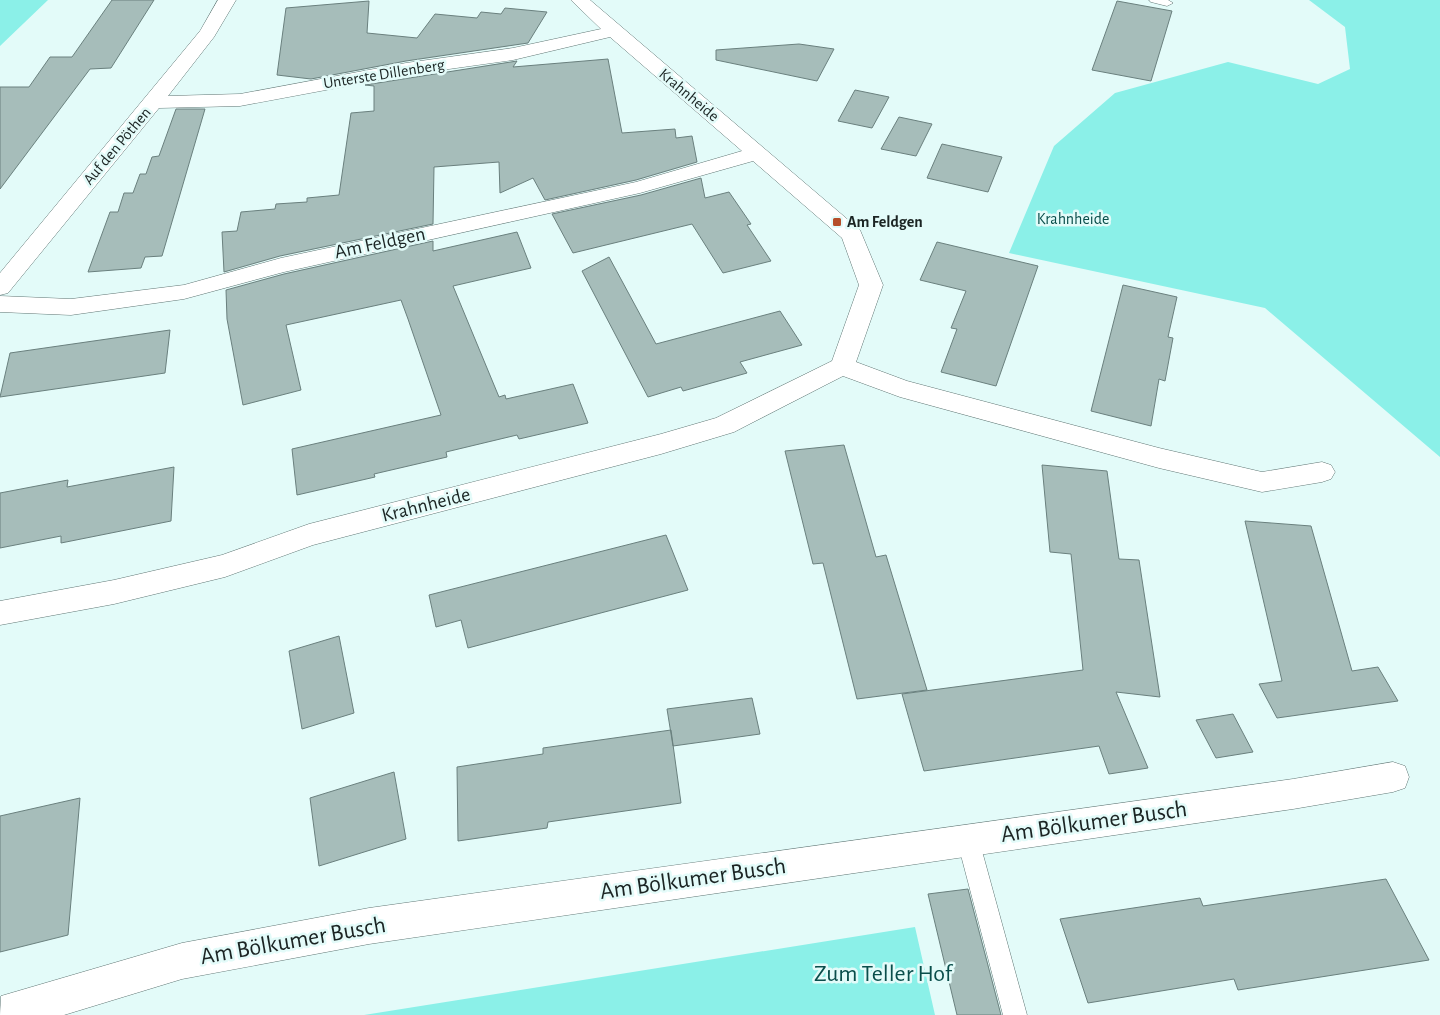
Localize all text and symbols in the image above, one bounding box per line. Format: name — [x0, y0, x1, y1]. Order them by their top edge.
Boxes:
street label: Unterste Dillenberg — [322, 56, 446, 91]
street label: Krahnheide — [656, 66, 722, 124]
street label: Auf den Pöthen — [80, 104, 154, 188]
park label: Krahnheide — [1037, 211, 1109, 227]
place label: Am Feldgen — [847, 214, 923, 230]
marker: Am Feldgen — [831, 216, 843, 228]
street label: Am Feldgen — [333, 224, 427, 262]
street label: Krahnheide — [380, 484, 472, 526]
street label: Am Bölkumer Busch — [999, 797, 1189, 847]
street label: Am Bölkumer Busch — [598, 854, 788, 904]
street label: Am Bölkumer Busch — [198, 913, 388, 969]
park label: Zum Teller Hof — [814, 962, 954, 986]

